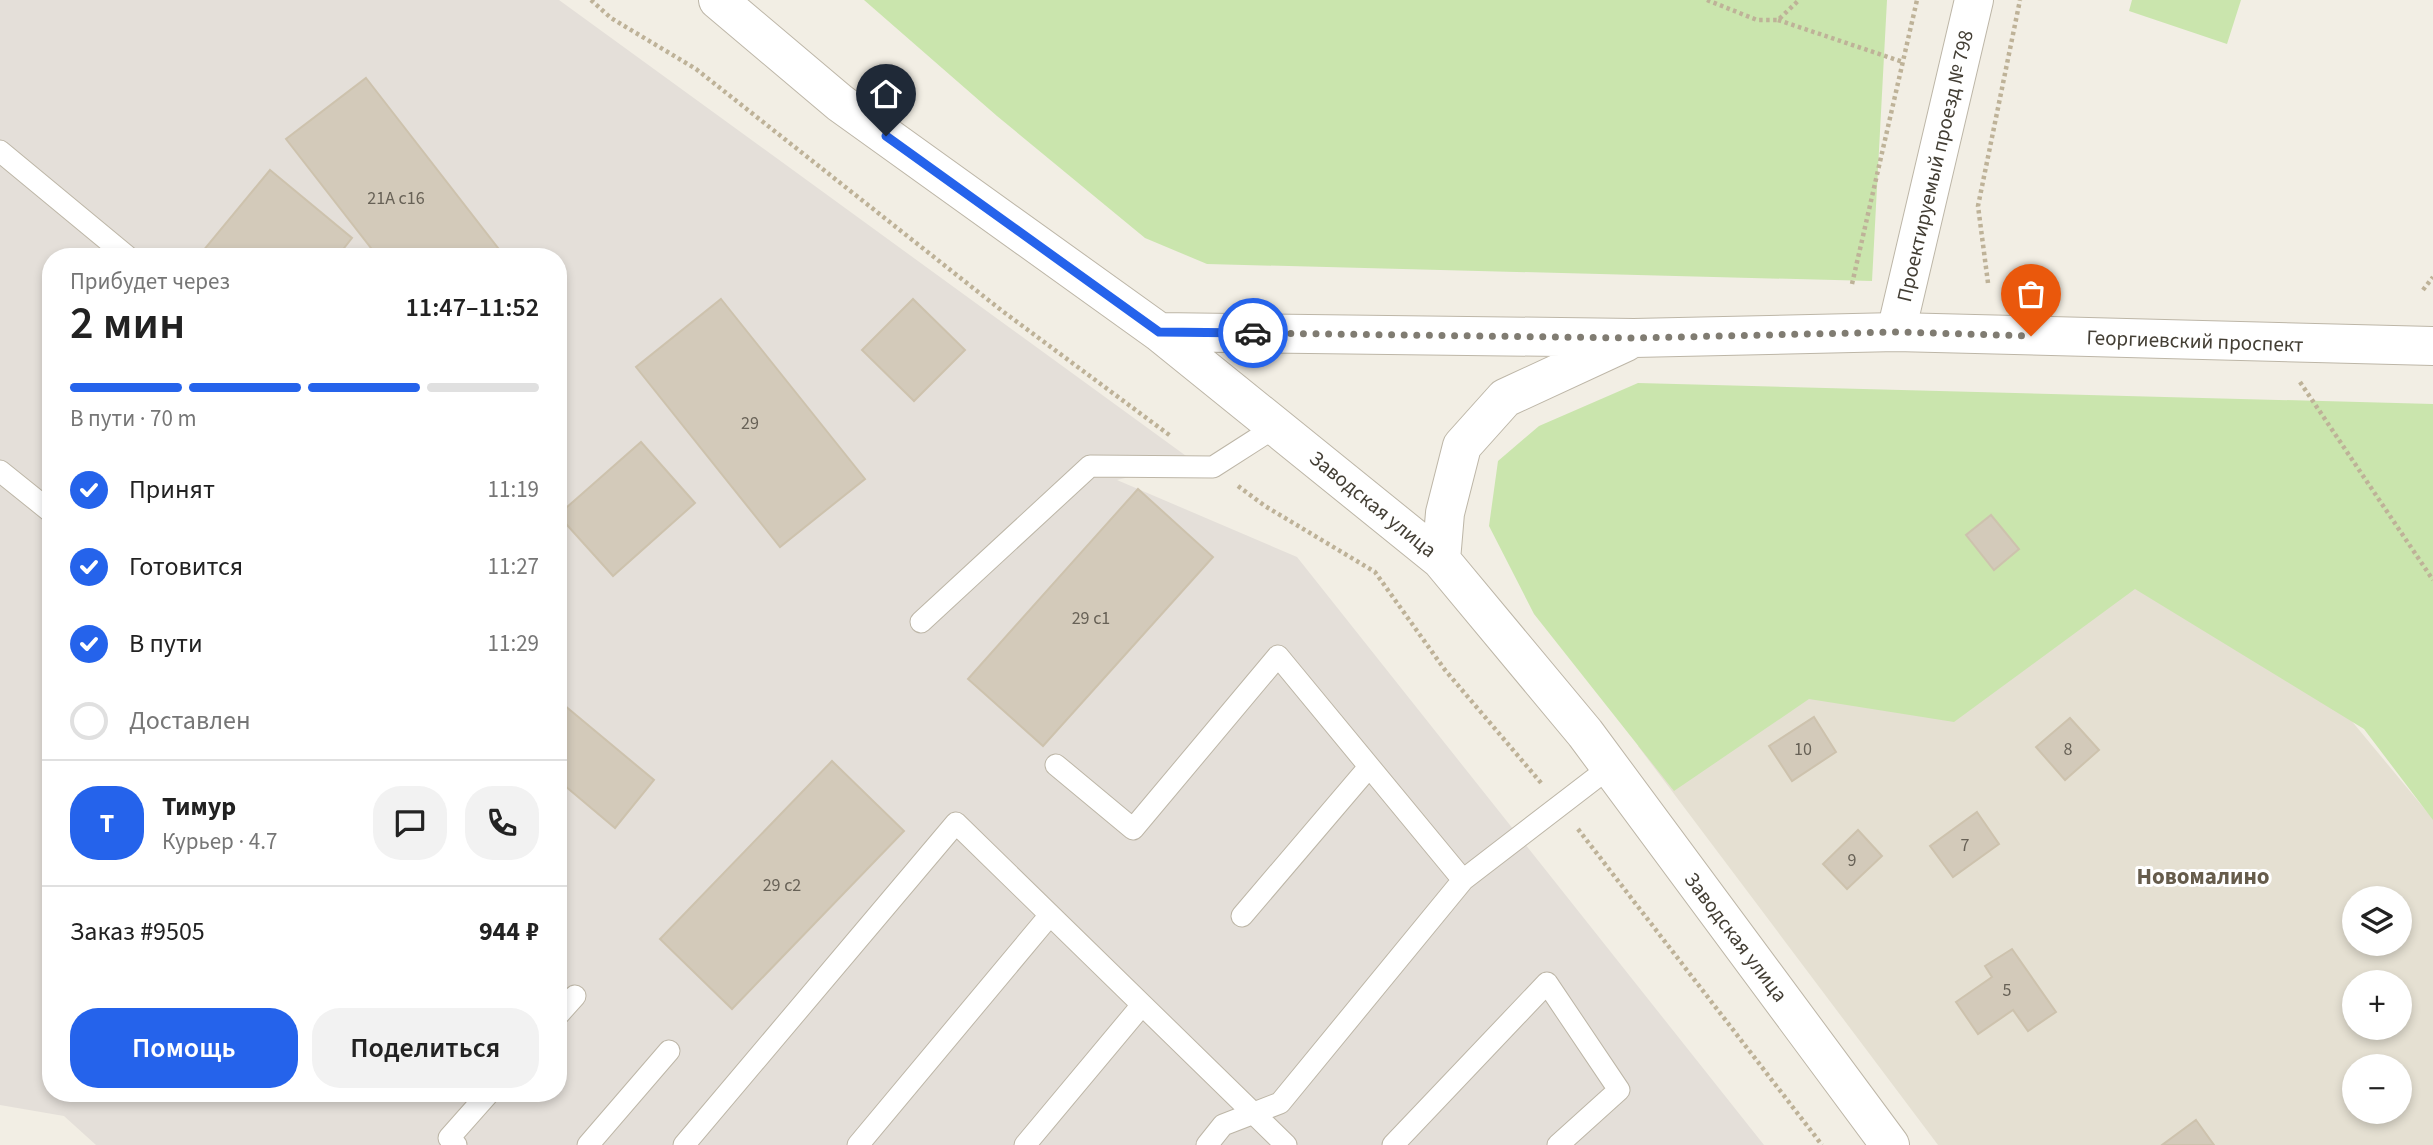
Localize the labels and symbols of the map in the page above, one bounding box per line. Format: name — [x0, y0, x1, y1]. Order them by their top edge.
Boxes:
street label: Проектируемый проезд № 798 — [1889, 27, 1981, 305]
pin — [856, 64, 916, 136]
house number: 21А с16 — [367, 186, 425, 211]
pin — [2001, 264, 2061, 336]
courier — [1218, 298, 1288, 368]
street label: Георгиевский проспект — [2086, 322, 2304, 360]
house number: 29 — [741, 411, 759, 436]
street label: Заводская улица — [1303, 443, 1443, 565]
house number: 29 с1 — [1072, 606, 1110, 631]
house number: 10 — [1794, 737, 1812, 762]
house number: 8 — [2064, 737, 2073, 762]
house number: 7 — [1961, 833, 1970, 858]
house number: 9 — [1848, 848, 1857, 873]
district label: Новомалино — [2136, 860, 2270, 893]
street label: Заводская улица — [1677, 866, 1795, 1008]
house number: 29 с2 — [763, 873, 801, 898]
house number: 5 — [2003, 978, 2012, 1003]

